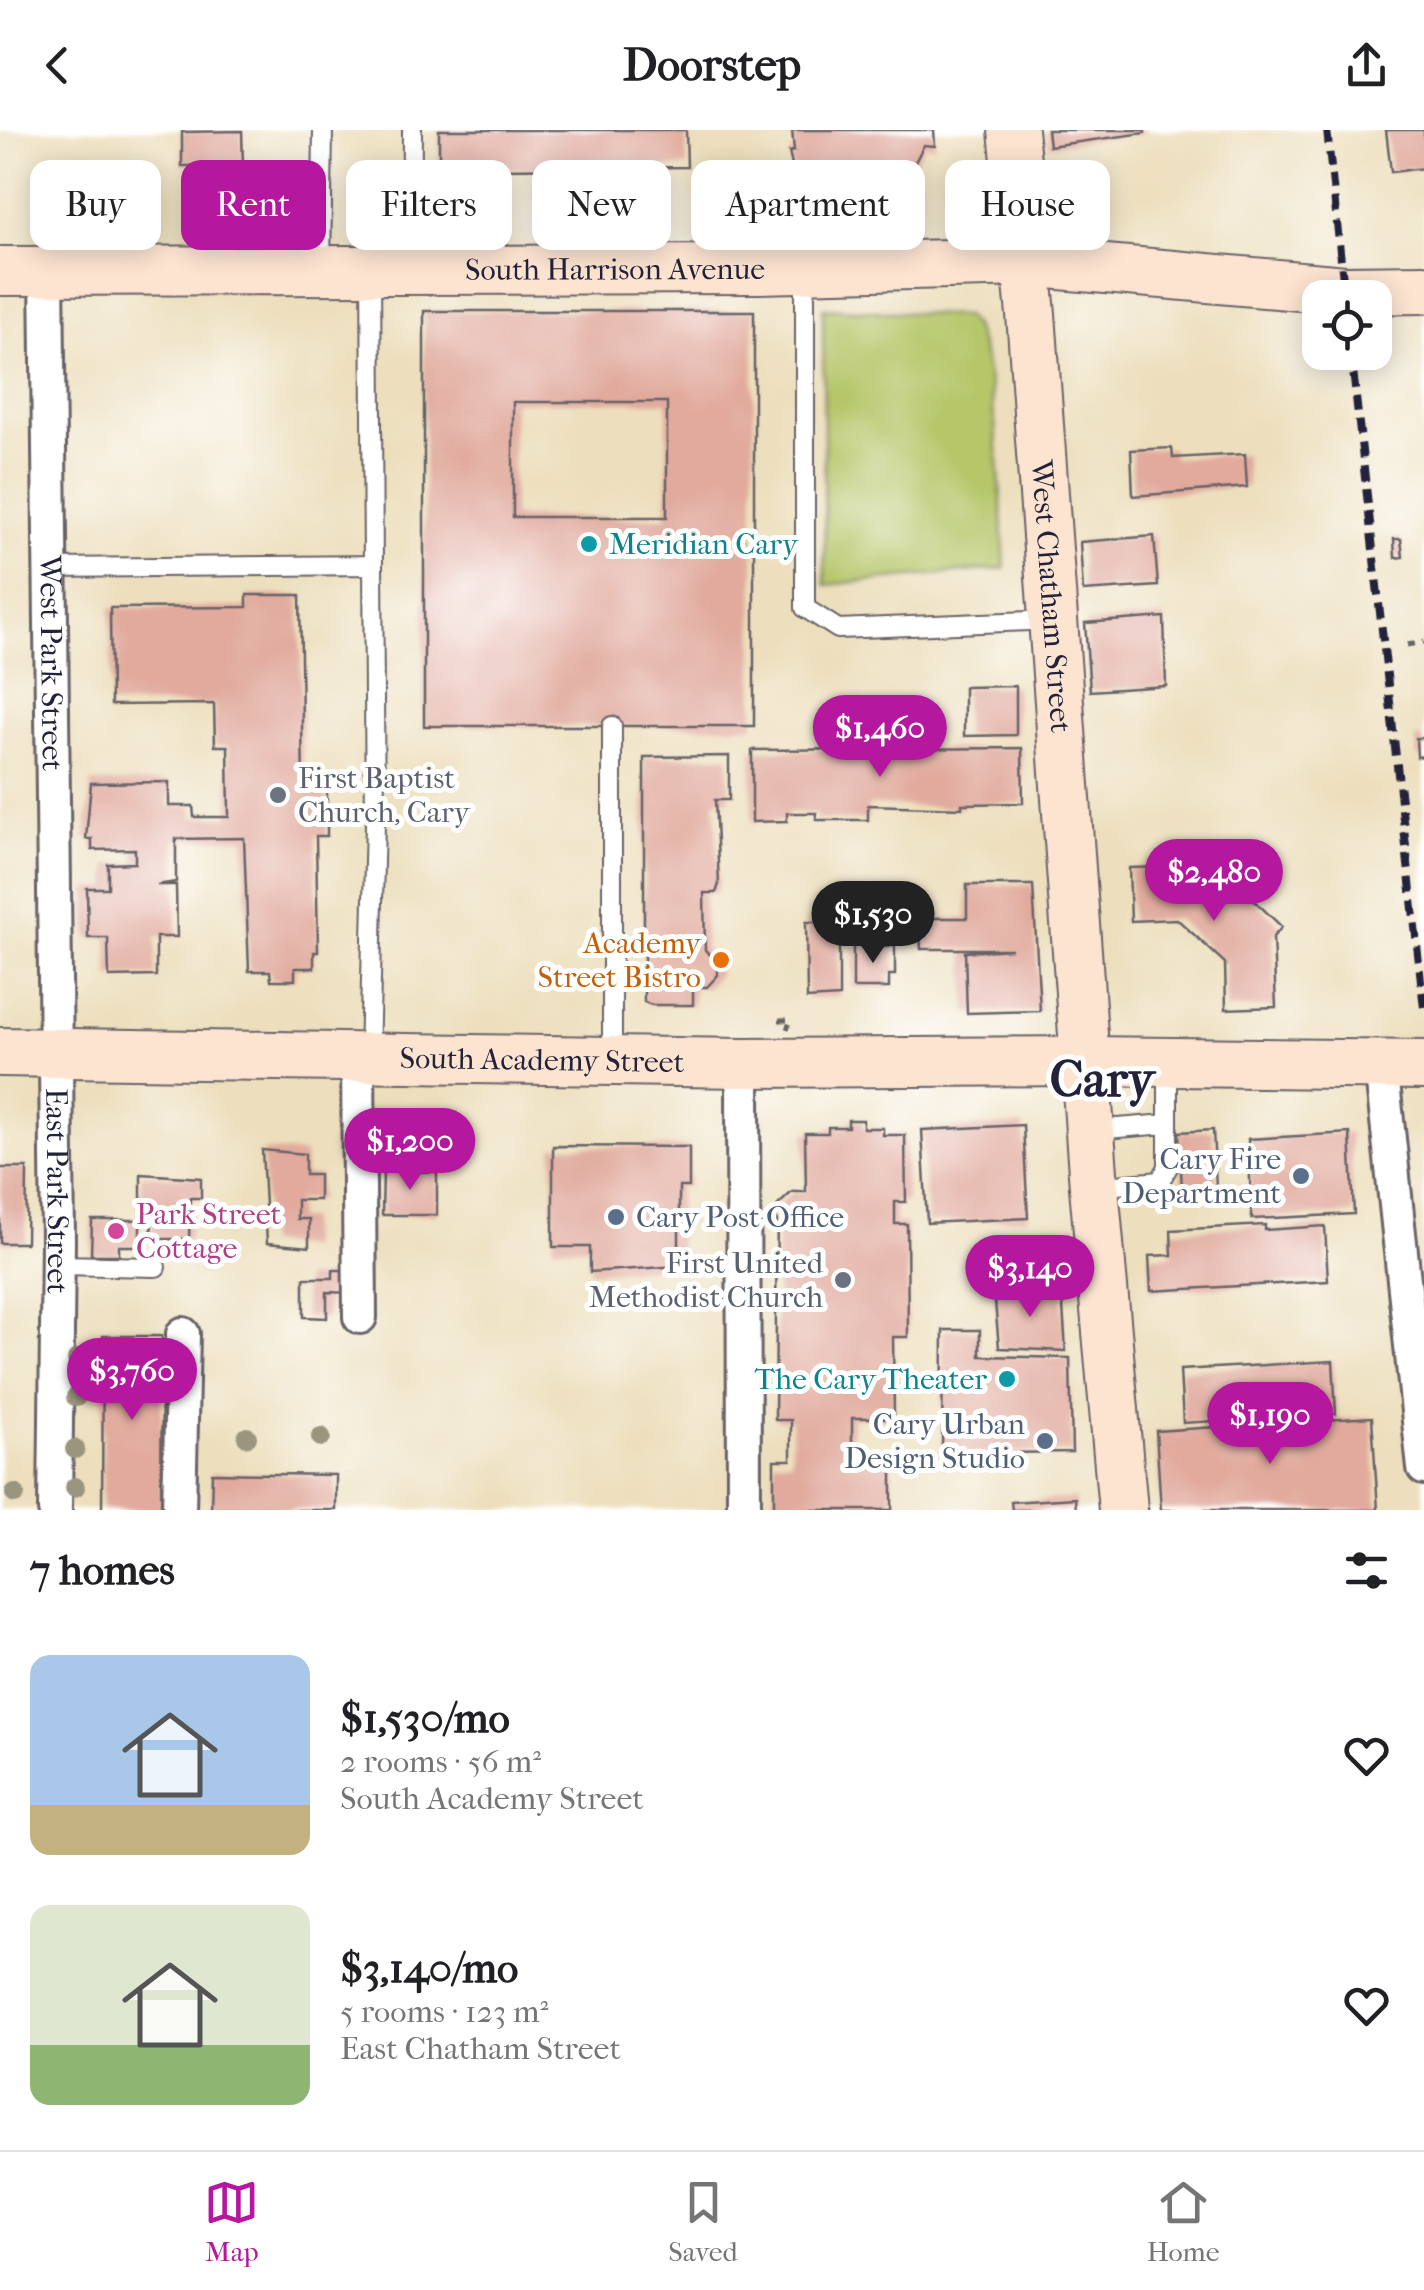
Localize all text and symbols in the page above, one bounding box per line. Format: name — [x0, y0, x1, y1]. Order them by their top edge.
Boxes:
icon: back — [30, 38, 85, 93]
icon: share — [1339, 38, 1394, 93]
text: Doorstep — [623, 39, 801, 92]
chip: Buy — [30, 160, 161, 250]
chip: Rent — [181, 160, 326, 250]
chip: Filters — [346, 160, 512, 250]
chip: New — [532, 160, 671, 250]
chip: Apartment — [691, 160, 925, 250]
chip: House — [945, 160, 1110, 250]
street label: South Harrison Avenue — [465, 251, 765, 287]
map controls — [1302, 280, 1392, 370]
button: locate — [1302, 280, 1392, 370]
street label: West Chatham Street — [1024, 458, 1079, 734]
place label: Meridian Cary — [609, 527, 799, 562]
marker: Meridian Cary — [578, 533, 600, 555]
street label: West Park Street — [33, 554, 70, 771]
pin: $1,460 — [799, 695, 961, 780]
text: $1,460 — [835, 709, 925, 746]
place label: First Baptist Church, Cary — [298, 761, 471, 830]
marker: First Baptist Church, Cary — [267, 784, 289, 806]
pin: $2,480 — [1133, 839, 1295, 924]
text: $2,480 — [1167, 853, 1261, 890]
pin: $1,530 — [792, 881, 954, 966]
text: $1,530 — [834, 895, 912, 932]
place label: Academy Street Bistro — [537, 926, 702, 995]
marker: Academy Street Bistro — [710, 949, 732, 971]
street label: South Academy Street — [399, 1040, 685, 1080]
district label: Cary — [1050, 1050, 1157, 1109]
street label: East Park Street — [39, 1088, 76, 1294]
pin: $1,200 — [329, 1108, 491, 1193]
text: $1,200 — [366, 1122, 454, 1159]
place label: Cary Fire Department — [1122, 1142, 1281, 1211]
marker: Cary Fire Department — [1290, 1165, 1312, 1187]
place label: Park Street Cottage — [136, 1197, 282, 1266]
place label: Cary Post Office — [636, 1200, 844, 1235]
marker: Cary Post Office — [605, 1206, 627, 1228]
marker: Park Street Cottage — [105, 1220, 127, 1242]
pin: $3,140 — [949, 1235, 1111, 1320]
place label: First United Methodist Church — [589, 1246, 824, 1315]
text: $3,140 — [987, 1249, 1073, 1286]
marker: First United Methodist Church — [832, 1269, 854, 1291]
pin: $3,760 — [51, 1338, 213, 1423]
text: $3,760 — [89, 1352, 175, 1389]
place label: The Cary Theater — [754, 1362, 987, 1397]
marker: The Cary Theater — [996, 1368, 1018, 1390]
pin: $1,190 — [1189, 1382, 1351, 1467]
text: $1,190 — [1229, 1396, 1311, 1433]
place label: Cary Urban Design Studio — [844, 1407, 1026, 1476]
marker: Cary Urban Design Studio — [1034, 1430, 1056, 1452]
icon: filters — [1339, 1543, 1394, 1598]
text: 7 homes — [30, 1546, 175, 1595]
text: $1,530/mo — [340, 1694, 510, 1743]
icon: home — [110, 1695, 230, 1815]
icon: heart — [1339, 1728, 1394, 1783]
text: 2 rooms · 56 m² — [340, 1743, 541, 1780]
text: South Academy Street — [340, 1780, 644, 1817]
text: $3,140/mo — [340, 1944, 518, 1993]
icon: home — [110, 1945, 230, 2065]
icon: heart — [1339, 1978, 1394, 2033]
text: 5 rooms · 123 m² — [340, 1993, 549, 2030]
text: East Chatham Street — [340, 2030, 621, 2067]
tab: Map — [204, 2175, 259, 2268]
tab: Saved — [668, 2175, 738, 2268]
tab: Home — [1147, 2175, 1220, 2268]

